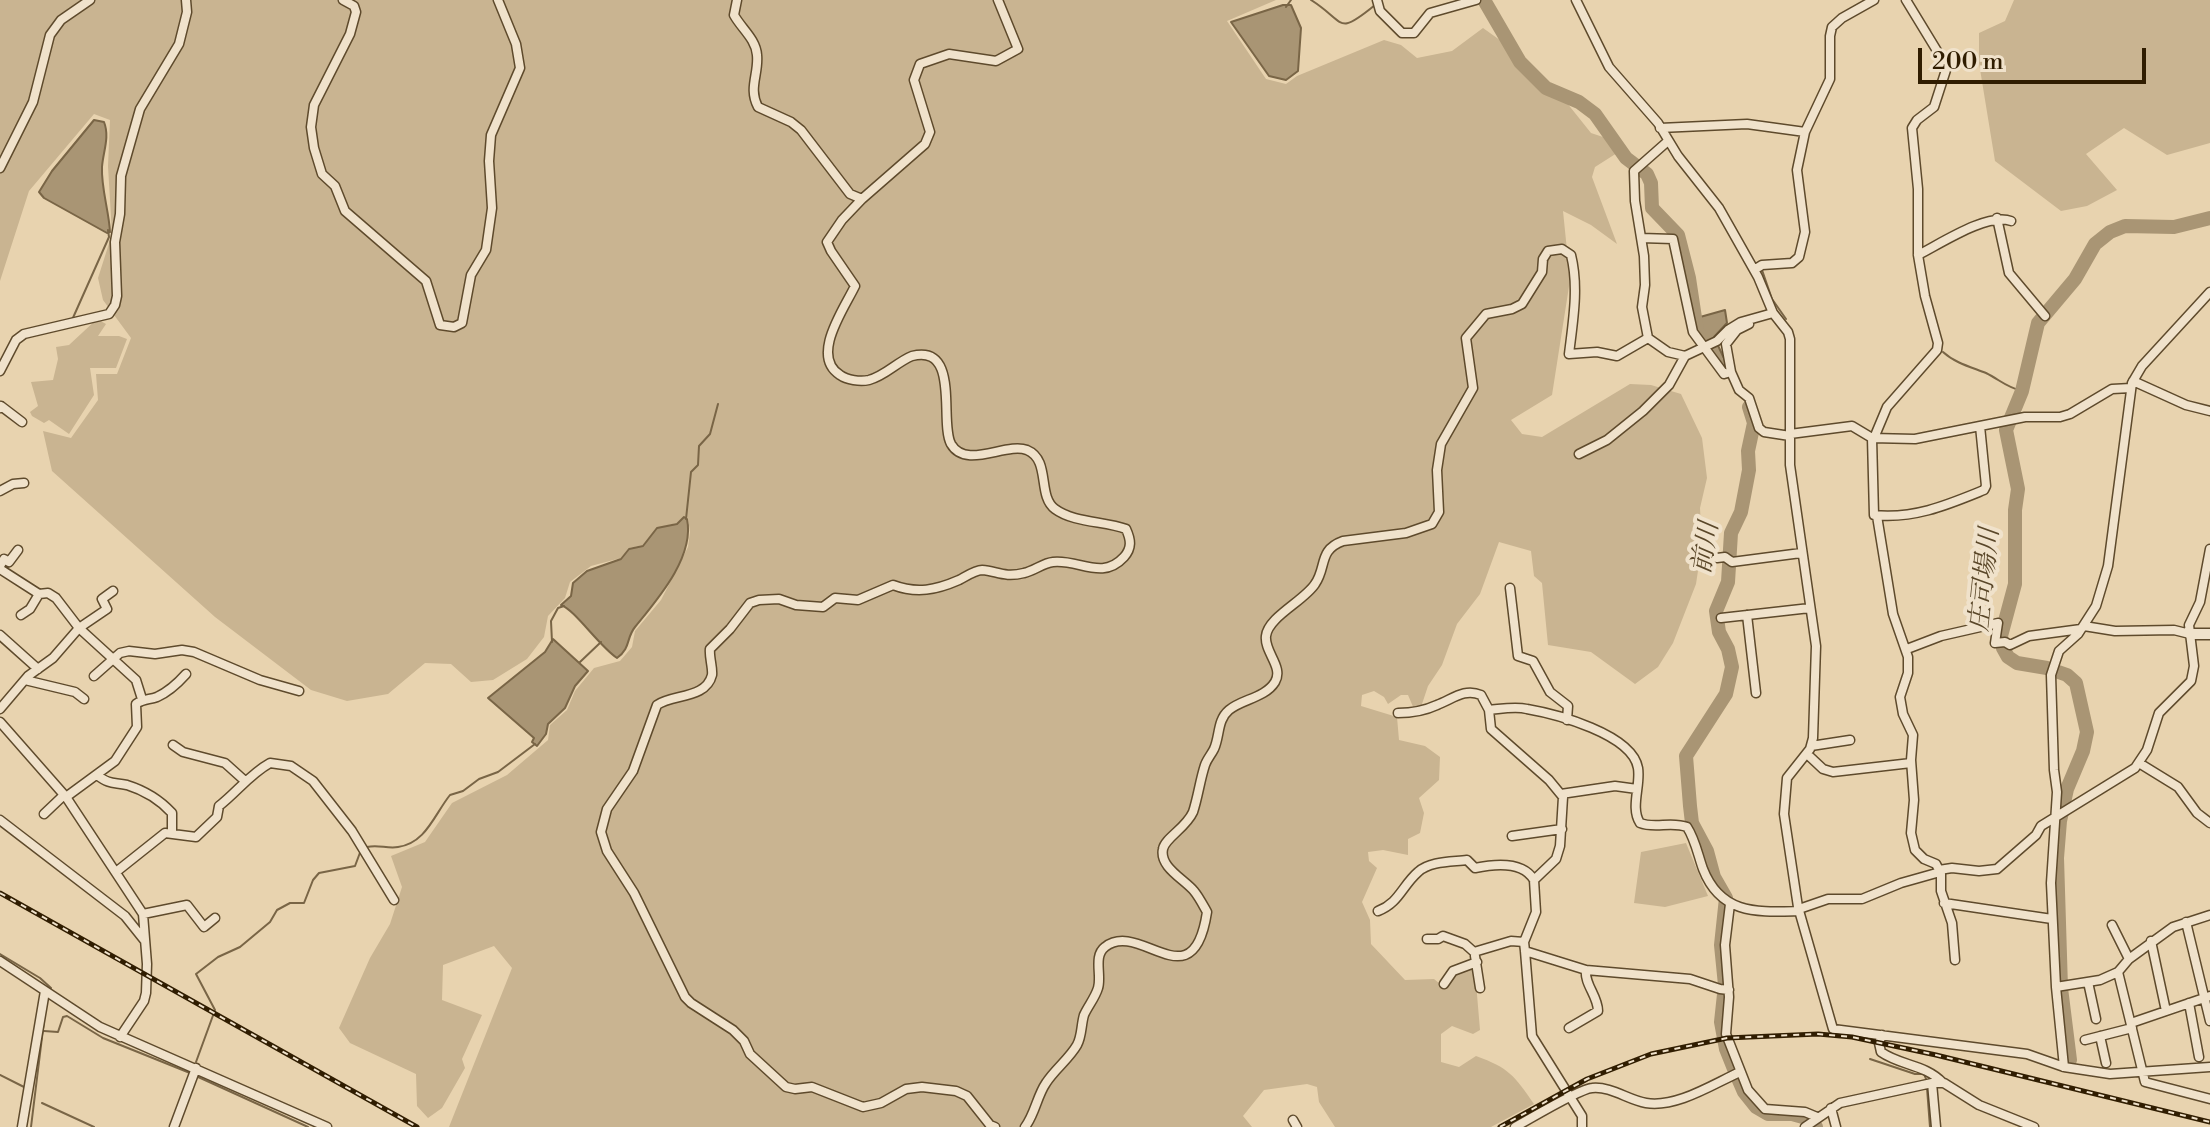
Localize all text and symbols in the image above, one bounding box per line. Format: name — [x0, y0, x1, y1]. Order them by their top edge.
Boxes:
scale bar — [1922, 32, 2150, 82]
text: 200 m — [1932, 47, 2003, 77]
water label: 前川 — [1688, 520, 1726, 576]
water label: 庄司場川 — [1965, 527, 2007, 633]

